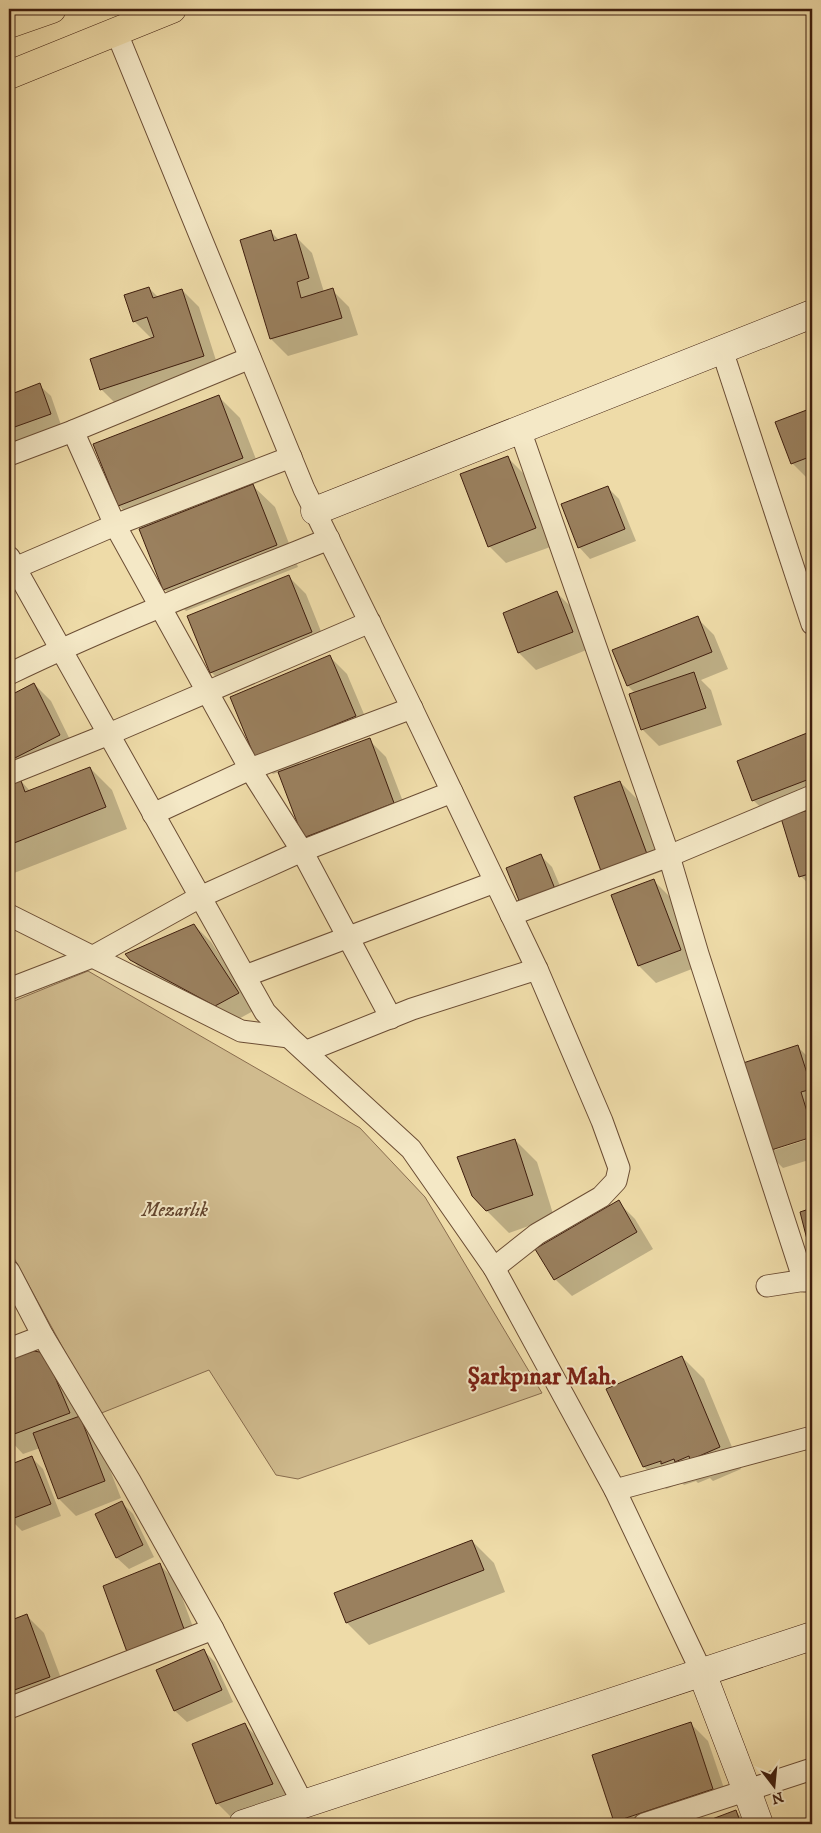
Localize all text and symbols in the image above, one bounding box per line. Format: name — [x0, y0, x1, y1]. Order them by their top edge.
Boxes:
park label: Mezarlık — [140, 1199, 208, 1222]
district label: Şarkpınar Mah. — [468, 1362, 617, 1392]
north arrow — [748, 1760, 798, 1810]
text: N — [769, 1787, 785, 1808]

